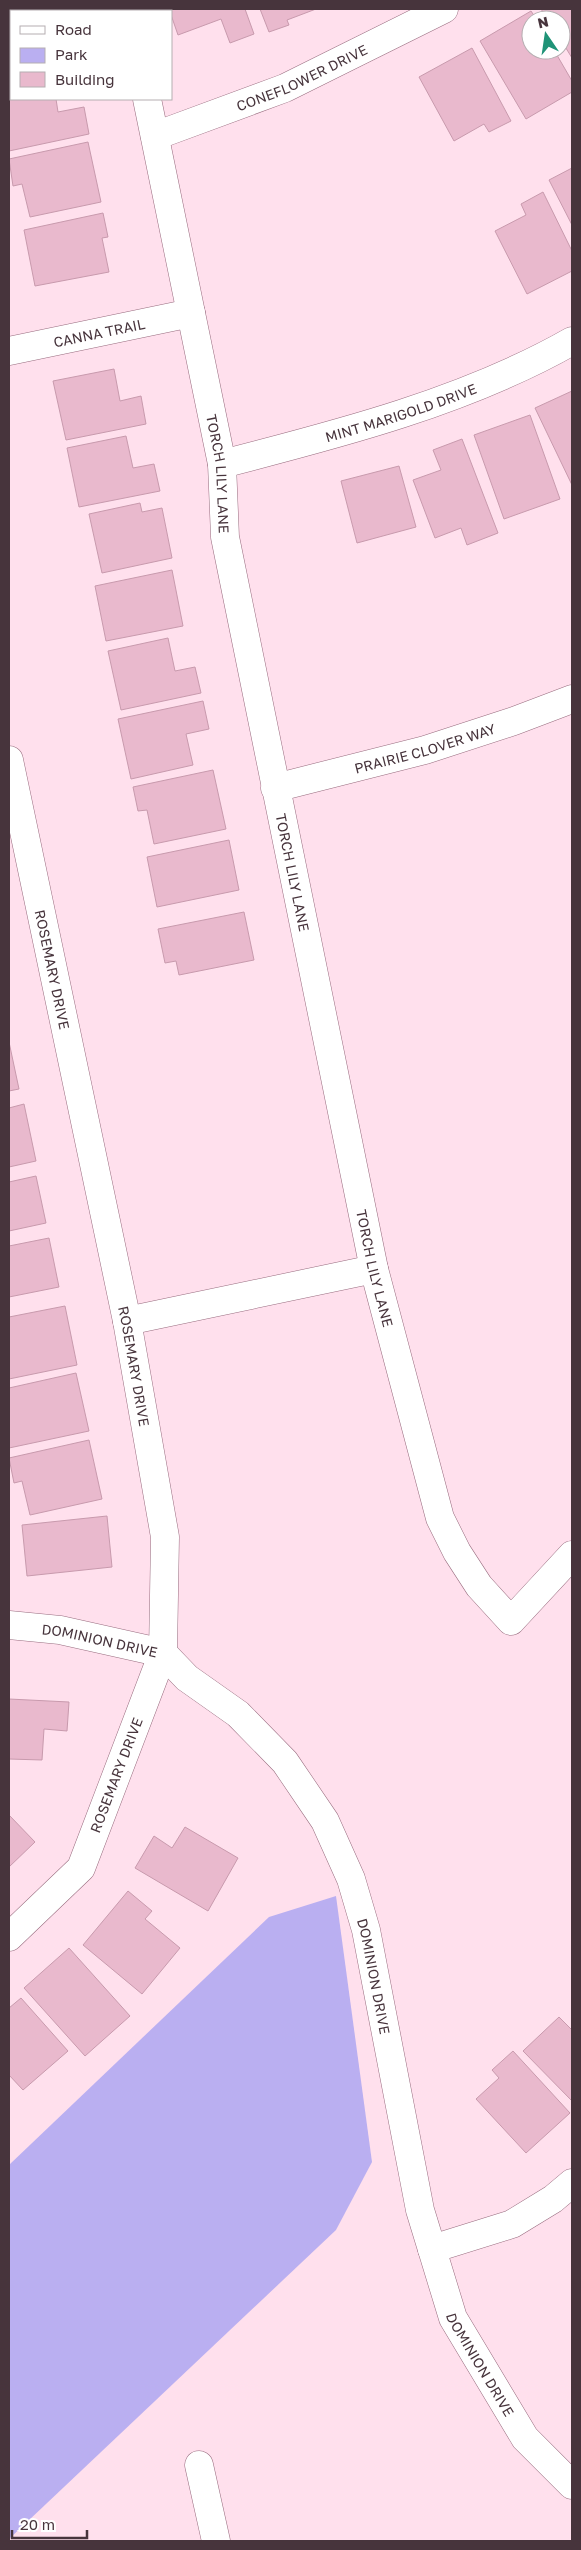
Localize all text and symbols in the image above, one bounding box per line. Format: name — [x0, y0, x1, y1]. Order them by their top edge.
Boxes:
legend — [10, 10, 172, 100]
north arrow — [521, 10, 571, 60]
text: N — [536, 12, 550, 31]
text: Road — [55, 20, 92, 38]
street label: CONEFLOWER DRIVE — [234, 40, 370, 114]
text: Park — [55, 45, 88, 63]
text: Building — [55, 70, 115, 88]
street label: CANNA TRAIL — [52, 314, 146, 350]
street label: MINT MARIGOLD DRIVE — [323, 379, 479, 445]
street label: TORCH LILY LANE — [203, 413, 233, 534]
street label: PRAIRIE CLOVER WAY — [352, 719, 497, 776]
street label: TORCH LILY LANE — [273, 812, 314, 933]
street label: ROSEMARY DRIVE — [32, 908, 74, 1031]
street label: TORCH LILY LANE — [354, 1208, 397, 1329]
street label: ROSEMARY DRIVE — [116, 1304, 154, 1428]
street label: DOMINION DRIVE — [41, 1620, 159, 1660]
street label: ROSEMARY DRIVE — [86, 1715, 146, 1835]
street label: DOMINION DRIVE — [354, 1916, 394, 2036]
street label: DOMINION DRIVE — [443, 2311, 518, 2419]
scale bar — [12, 2508, 88, 2540]
text: 20 m — [20, 2515, 55, 2533]

